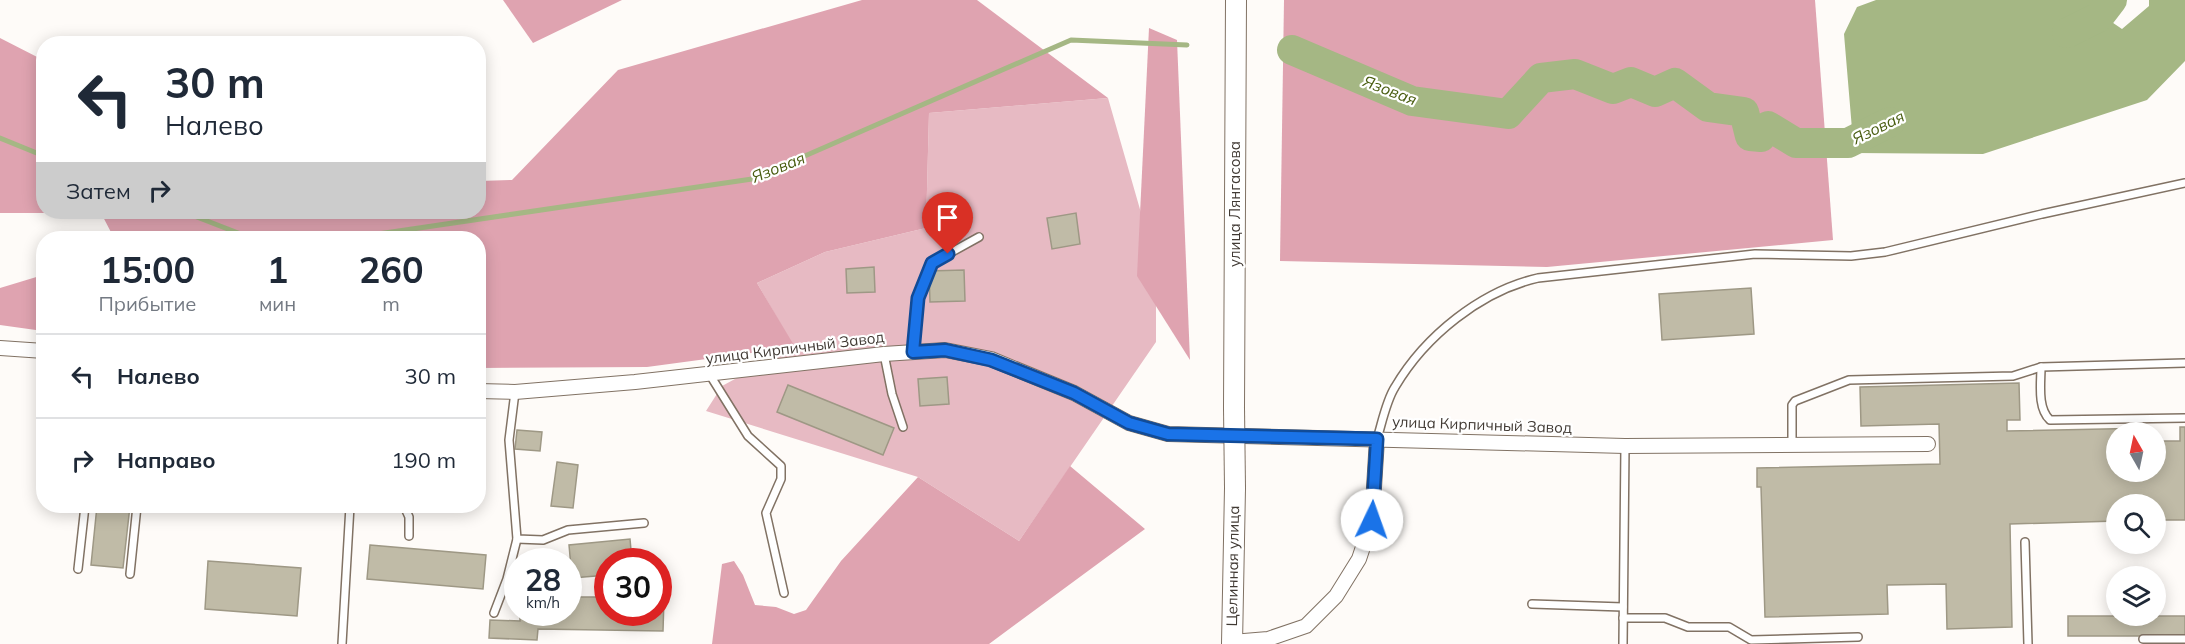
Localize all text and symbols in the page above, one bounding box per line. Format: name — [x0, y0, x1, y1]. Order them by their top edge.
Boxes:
text: 30 m — [165, 56, 265, 109]
icon: left — [66, 60, 144, 138]
water label: Язовая — [1359, 70, 1420, 109]
water label: Язовая — [1848, 106, 1908, 149]
text: Налево — [165, 108, 264, 142]
street label: улица Лянгасова — [1225, 141, 1244, 267]
water label: Язовая — [747, 147, 808, 187]
icon: right — [143, 174, 176, 207]
text: Затем — [66, 177, 131, 205]
pin — [922, 192, 973, 254]
icon: arrive — [931, 201, 964, 234]
text: 15:00 — [100, 247, 195, 292]
text: 1 — [267, 247, 288, 292]
text: 260 — [359, 247, 424, 292]
text: Прибытие — [98, 291, 196, 316]
text: мин — [259, 291, 296, 316]
text: m — [382, 291, 400, 316]
street label: улица Кирпичный Завод — [704, 327, 885, 368]
icon: left — [66, 360, 99, 393]
text: Налево — [117, 362, 200, 390]
text: 30 m — [405, 362, 456, 390]
street label: улица Кирпичный Завод — [1392, 412, 1572, 437]
north arrow — [2106, 422, 2166, 482]
map controls — [2106, 422, 2166, 626]
icon: right — [66, 444, 99, 477]
text: Направо — [117, 446, 215, 474]
text: 190 m — [391, 446, 456, 474]
position arrow — [1340, 488, 1404, 552]
button: search — [2106, 494, 2166, 554]
street label: Целинная улица — [1222, 505, 1243, 627]
speed limit sign: 30 — [594, 548, 672, 626]
text: 28 — [525, 561, 561, 599]
button: layers — [2106, 566, 2166, 626]
text: km/h — [526, 593, 560, 612]

